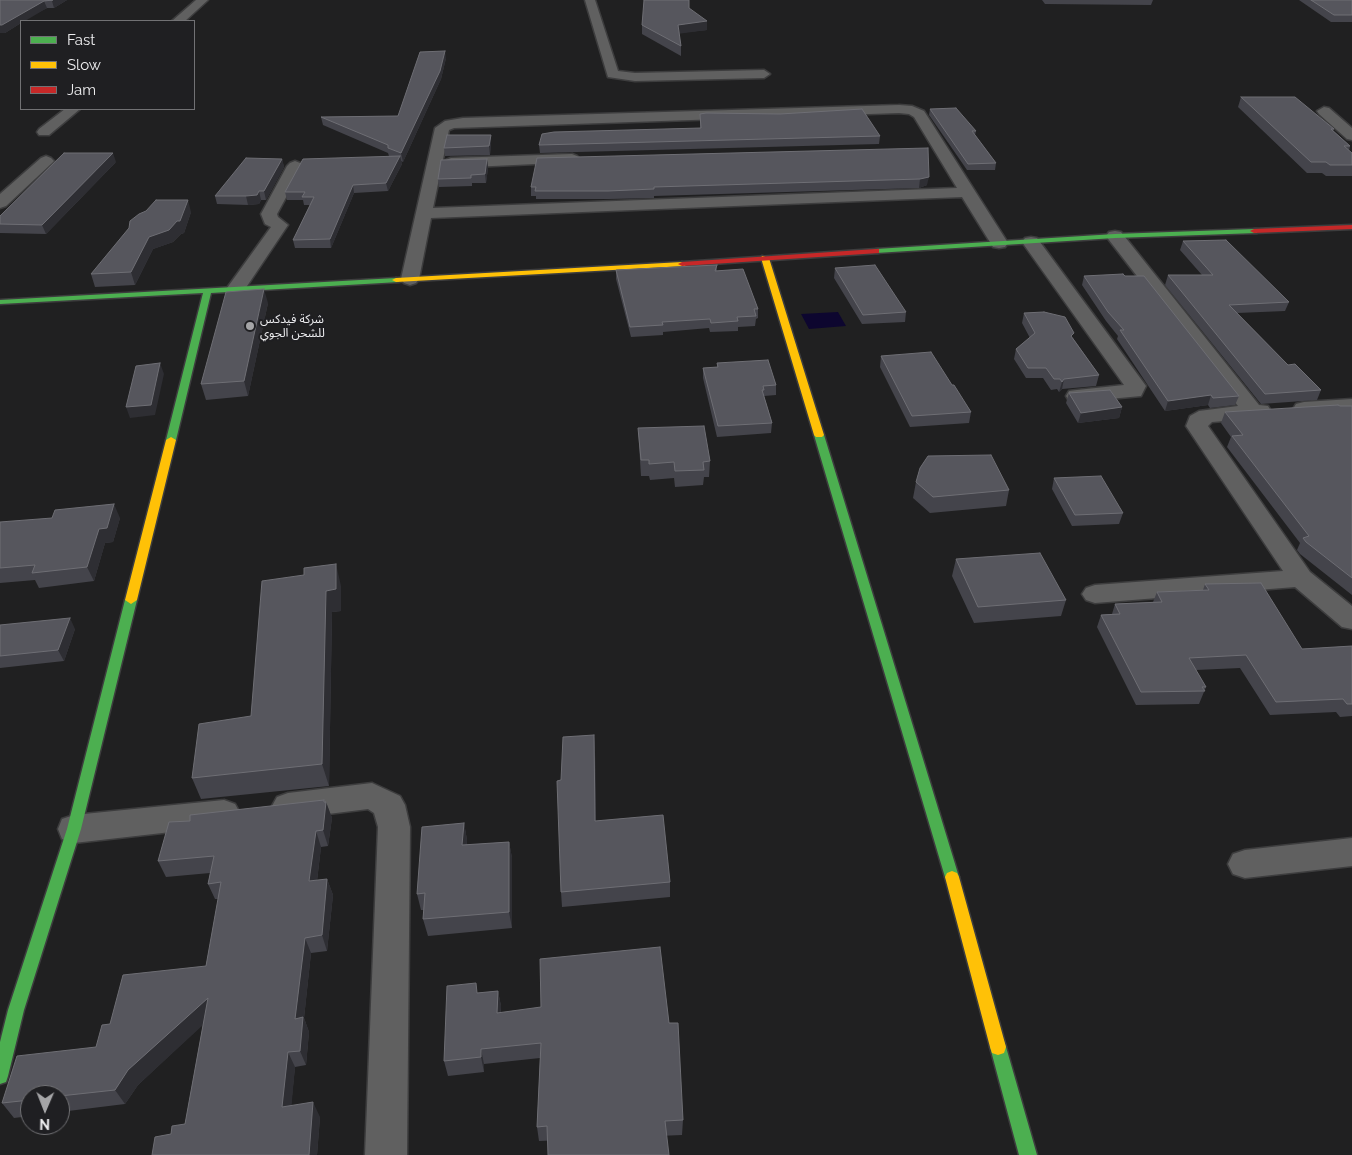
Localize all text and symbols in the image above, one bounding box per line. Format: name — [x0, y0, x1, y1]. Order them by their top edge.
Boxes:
legend — [20, 20, 195, 110]
text: Fast — [67, 31, 95, 49]
text: Slow — [67, 56, 101, 74]
text: Jam — [67, 81, 96, 99]
place label: شركة فيدكس للشحن الجوي — [260, 312, 325, 340]
marker: شركة فيدكس للشحن الجوي — [244, 320, 256, 332]
north arrow — [20, 1085, 70, 1135]
text: N — [39, 1116, 50, 1132]

